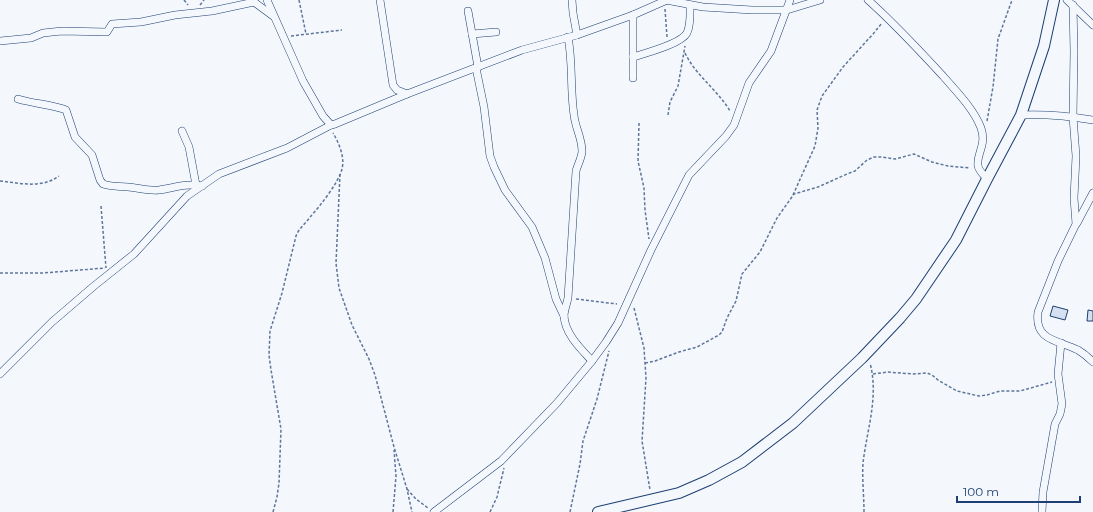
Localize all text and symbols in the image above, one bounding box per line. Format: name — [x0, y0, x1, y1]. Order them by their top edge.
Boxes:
scale bar — [957, 478, 1080, 504]
text: 100 m — [963, 484, 999, 499]

